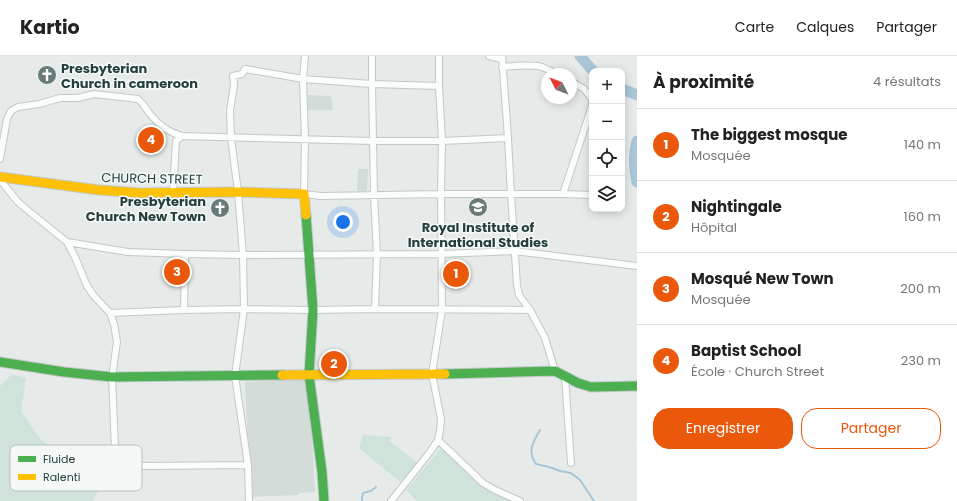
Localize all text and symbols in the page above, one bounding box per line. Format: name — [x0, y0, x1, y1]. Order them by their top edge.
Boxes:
text: Kartio — [20, 14, 80, 41]
text: Carte — [735, 17, 774, 37]
text: Calques — [796, 17, 854, 37]
text: Partager — [876, 17, 937, 37]
place label: Presbyterian Church in cameroon — [61, 59, 198, 93]
church icon: Presbyterian Church in cameroon — [36, 64, 58, 86]
north arrow — [541, 68, 577, 104]
map controls — [589, 68, 625, 212]
button: + — [589, 68, 625, 104]
text: À proximité — [653, 70, 754, 94]
text: 4 résultats — [873, 72, 941, 91]
button: − — [589, 104, 625, 140]
text: The biggest mosque — [691, 124, 848, 145]
pin: 4 — [138, 125, 164, 155]
text: 1 — [664, 135, 668, 154]
text: 140 m — [904, 135, 941, 154]
button: locate — [589, 140, 625, 176]
text: Mosquée — [691, 146, 751, 165]
street label: CHURCH STREET — [101, 168, 203, 189]
button: layers — [589, 176, 625, 212]
place label: Presbyterian Church New Town — [86, 192, 206, 226]
school or university icon: Royal Institute of International Studies — [467, 196, 489, 218]
text: Nightingale — [691, 196, 782, 217]
church icon: Presbyterian Church New Town — [209, 197, 231, 219]
text: 2 — [662, 207, 670, 226]
text: 160 m — [904, 207, 941, 226]
your location — [333, 212, 353, 232]
place label: Royal Institute of International Studies — [408, 218, 548, 252]
text: Hôpital — [691, 218, 737, 237]
pin: 3 — [164, 257, 190, 287]
pin: 1 — [443, 259, 469, 289]
text: Mosqué New Town — [691, 268, 834, 289]
text: 3 — [662, 279, 670, 298]
text: 200 m — [900, 279, 941, 298]
text: Mosquée — [691, 290, 751, 309]
text: Baptist School — [691, 340, 801, 361]
pin: 2 — [321, 349, 347, 379]
text: 4 — [662, 351, 670, 370]
text: 230 m — [901, 351, 941, 370]
text: École · Church Street — [691, 362, 824, 381]
button: Enregistrer — [653, 408, 793, 449]
button: Partager — [801, 408, 941, 449]
legend — [10, 445, 142, 491]
text: Fluide — [43, 451, 75, 467]
text: Ralenti — [43, 469, 81, 485]

